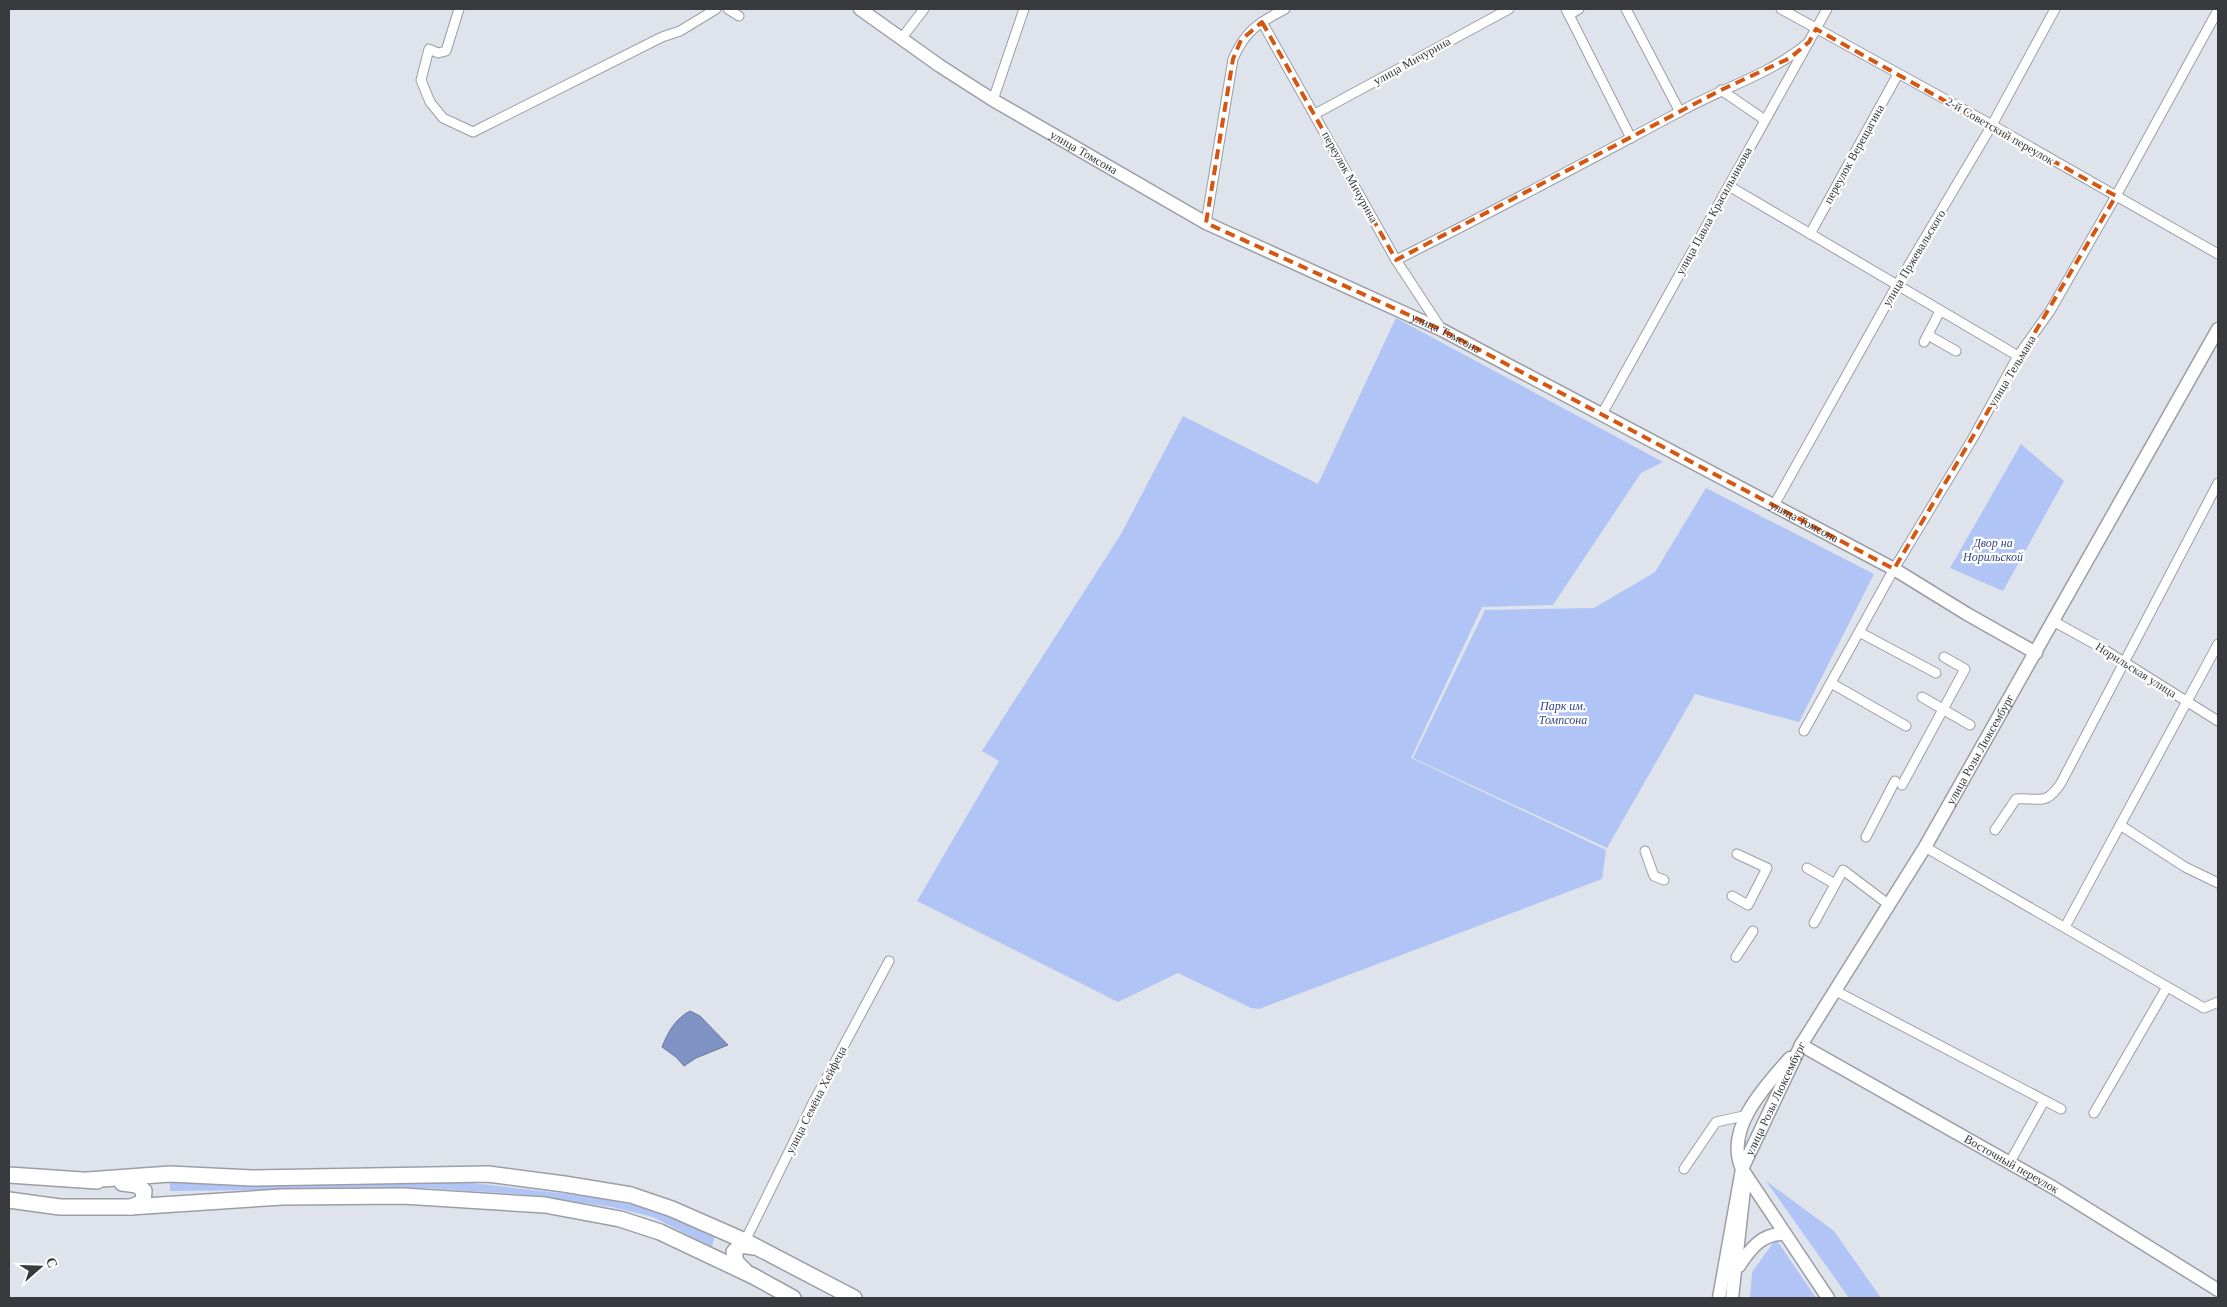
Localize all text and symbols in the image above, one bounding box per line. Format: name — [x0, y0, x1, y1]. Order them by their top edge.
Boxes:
street label: улица Мичурина — [1371, 34, 1454, 88]
street label: 2-й Советский переулок — [1943, 94, 2057, 168]
street label: переулок Верещагина — [1821, 101, 1887, 206]
street label: улица Томсона — [1048, 127, 1121, 178]
street label: переулок Мичурина — [1319, 129, 1381, 226]
street label: улица Павла Красильникова — [1673, 144, 1755, 277]
street label: улица Пржевальского — [1880, 207, 1948, 309]
street label: улица Томсона — [1409, 310, 1483, 356]
street label: улица Тельмана — [1985, 332, 2039, 409]
street label: улица Томсона — [1768, 498, 1841, 546]
park label: Двор на Норильской — [1962, 536, 2023, 564]
street label: Норильская улица — [2093, 639, 2180, 701]
street label: улица Розы Люксембург — [1943, 692, 2017, 807]
park label: Парк им. Томпсона — [1539, 699, 1587, 727]
street label: улица Розы Люксембург — [1742, 1039, 1809, 1158]
street label: улица Семёна Хейфеца — [783, 1043, 850, 1156]
street label: Восточный переулок — [1962, 1132, 2062, 1196]
north arrow — [15, 1242, 65, 1292]
text: С — [43, 1255, 61, 1270]

